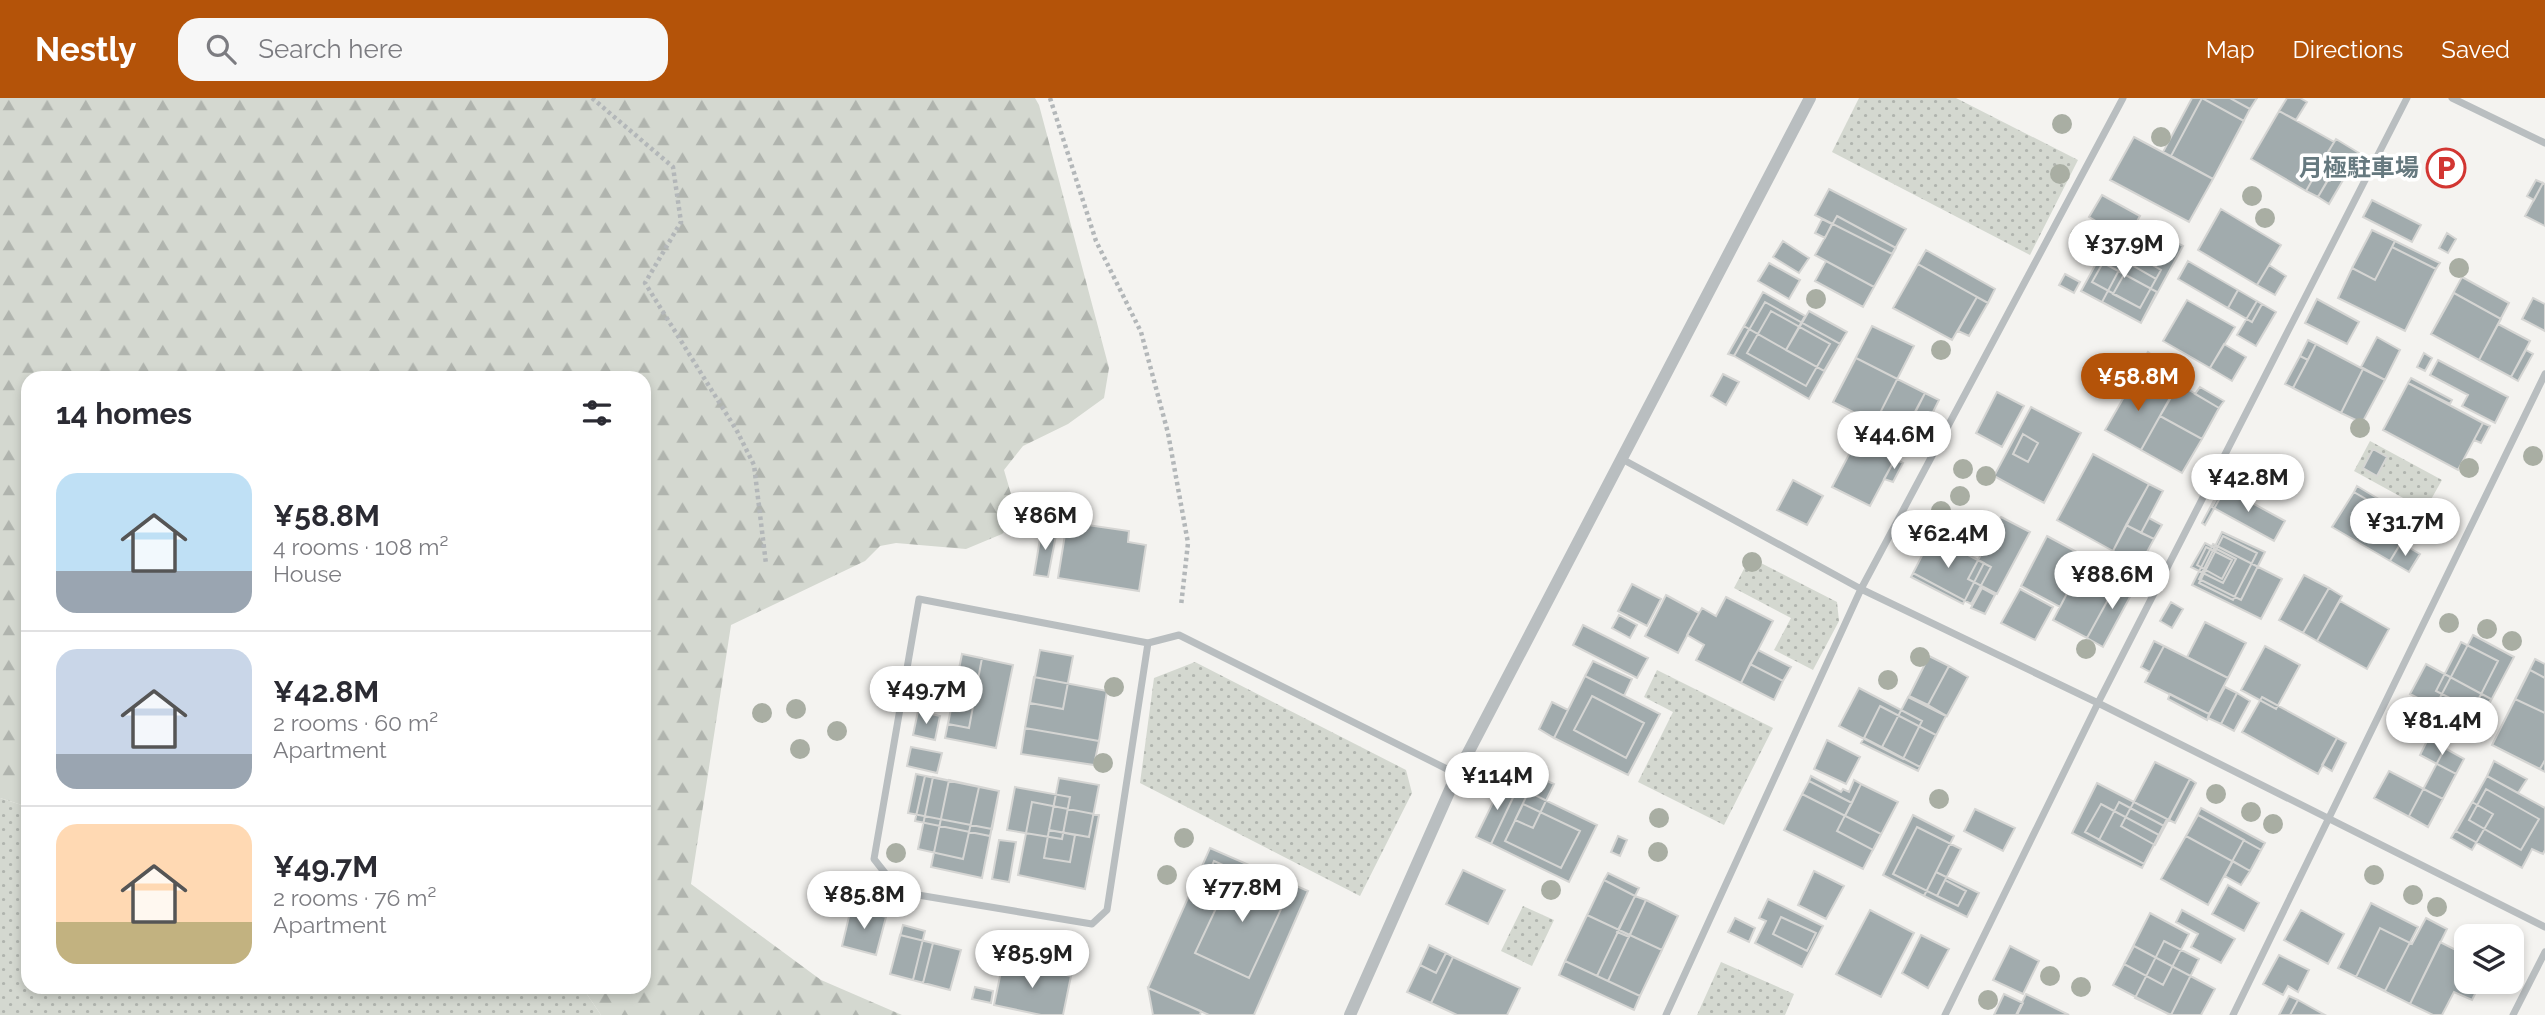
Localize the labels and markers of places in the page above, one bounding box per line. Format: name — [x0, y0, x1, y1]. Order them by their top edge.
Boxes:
parking icon: 月極駐車場 — [2425, 147, 2467, 189]
place label: 月極駐車場 — [2299, 153, 2419, 182]
pin: ¥37.9M — [2067, 220, 2181, 280]
pin: ¥58.8M — [2081, 354, 2195, 413]
pin: ¥44.6M — [1837, 412, 1951, 471]
pin: ¥42.8M — [2191, 454, 2305, 514]
pin: ¥86M — [1004, 492, 1086, 552]
pin: ¥31.7M — [2348, 498, 2462, 558]
pin: ¥62.4M — [1891, 510, 2005, 570]
pin: ¥88.6M — [2055, 552, 2169, 611]
pin: ¥49.7M — [869, 666, 983, 726]
pin: ¥81.4M — [2385, 698, 2499, 757]
pin: ¥114M — [1448, 752, 1546, 812]
pin: ¥77.8M — [1185, 864, 1299, 924]
pin: ¥85.8M — [807, 872, 921, 931]
pin: ¥85.9M — [975, 930, 1089, 990]

